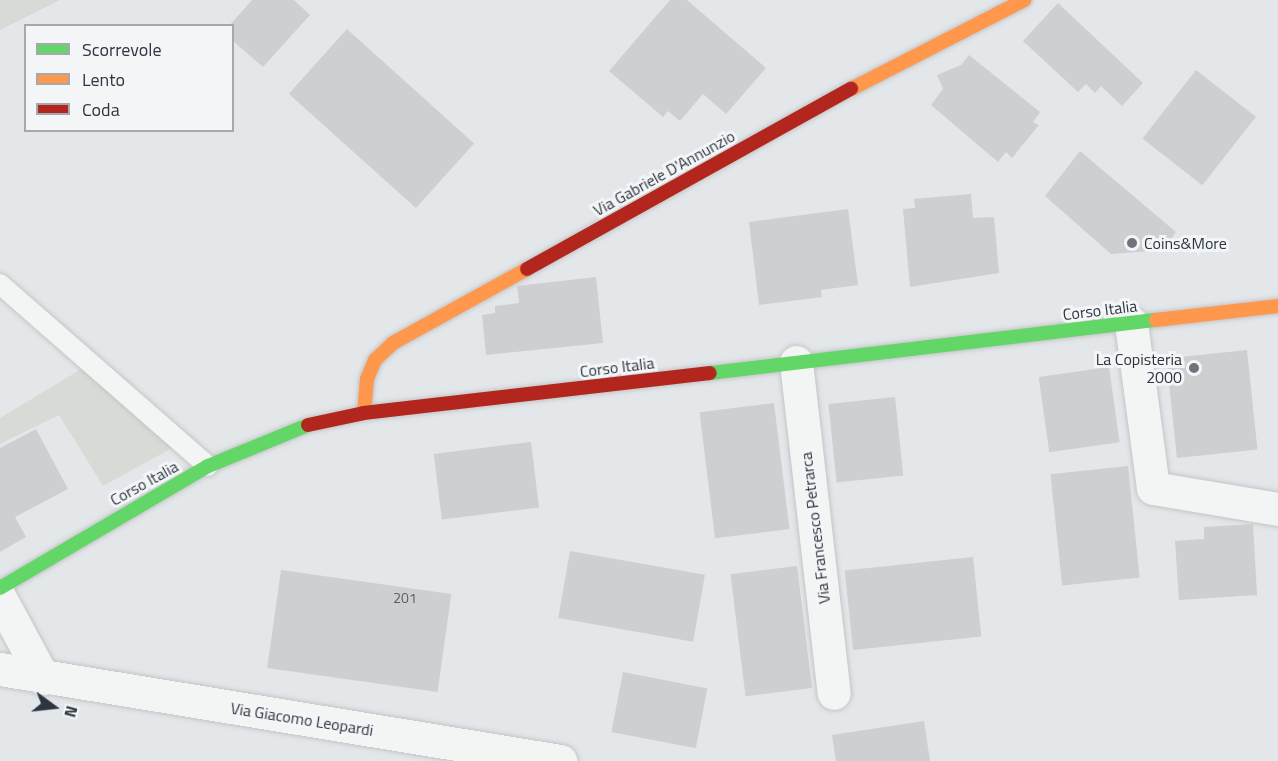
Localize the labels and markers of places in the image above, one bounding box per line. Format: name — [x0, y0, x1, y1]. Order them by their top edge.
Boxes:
place label: Coins&More — [1144, 233, 1227, 253]
marker: Coins&More — [1125, 236, 1139, 250]
place label: La Copisteria 2000 — [1096, 349, 1182, 387]
marker: La Copisteria 2000 — [1187, 361, 1201, 375]

